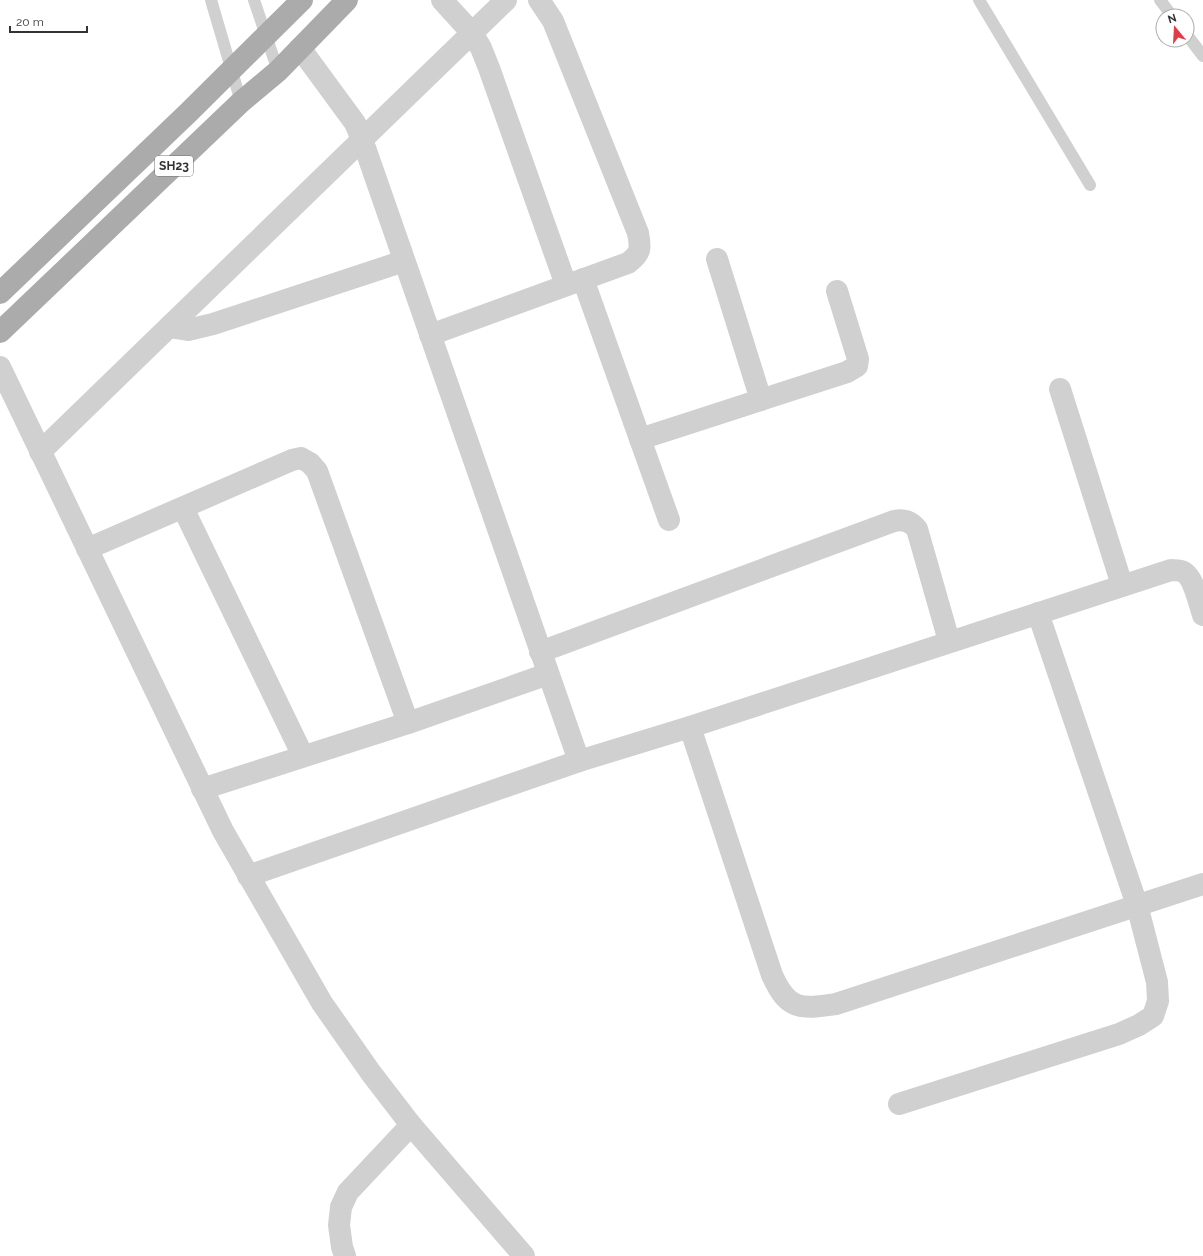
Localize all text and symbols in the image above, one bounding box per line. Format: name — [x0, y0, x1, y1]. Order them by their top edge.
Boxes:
scale bar — [10, 8, 87, 34]
north arrow — [1155, 8, 1195, 48]
text: N — [1166, 11, 1178, 26]
text: 20 m — [16, 15, 44, 29]
road number: SH23 — [155, 156, 193, 176]

